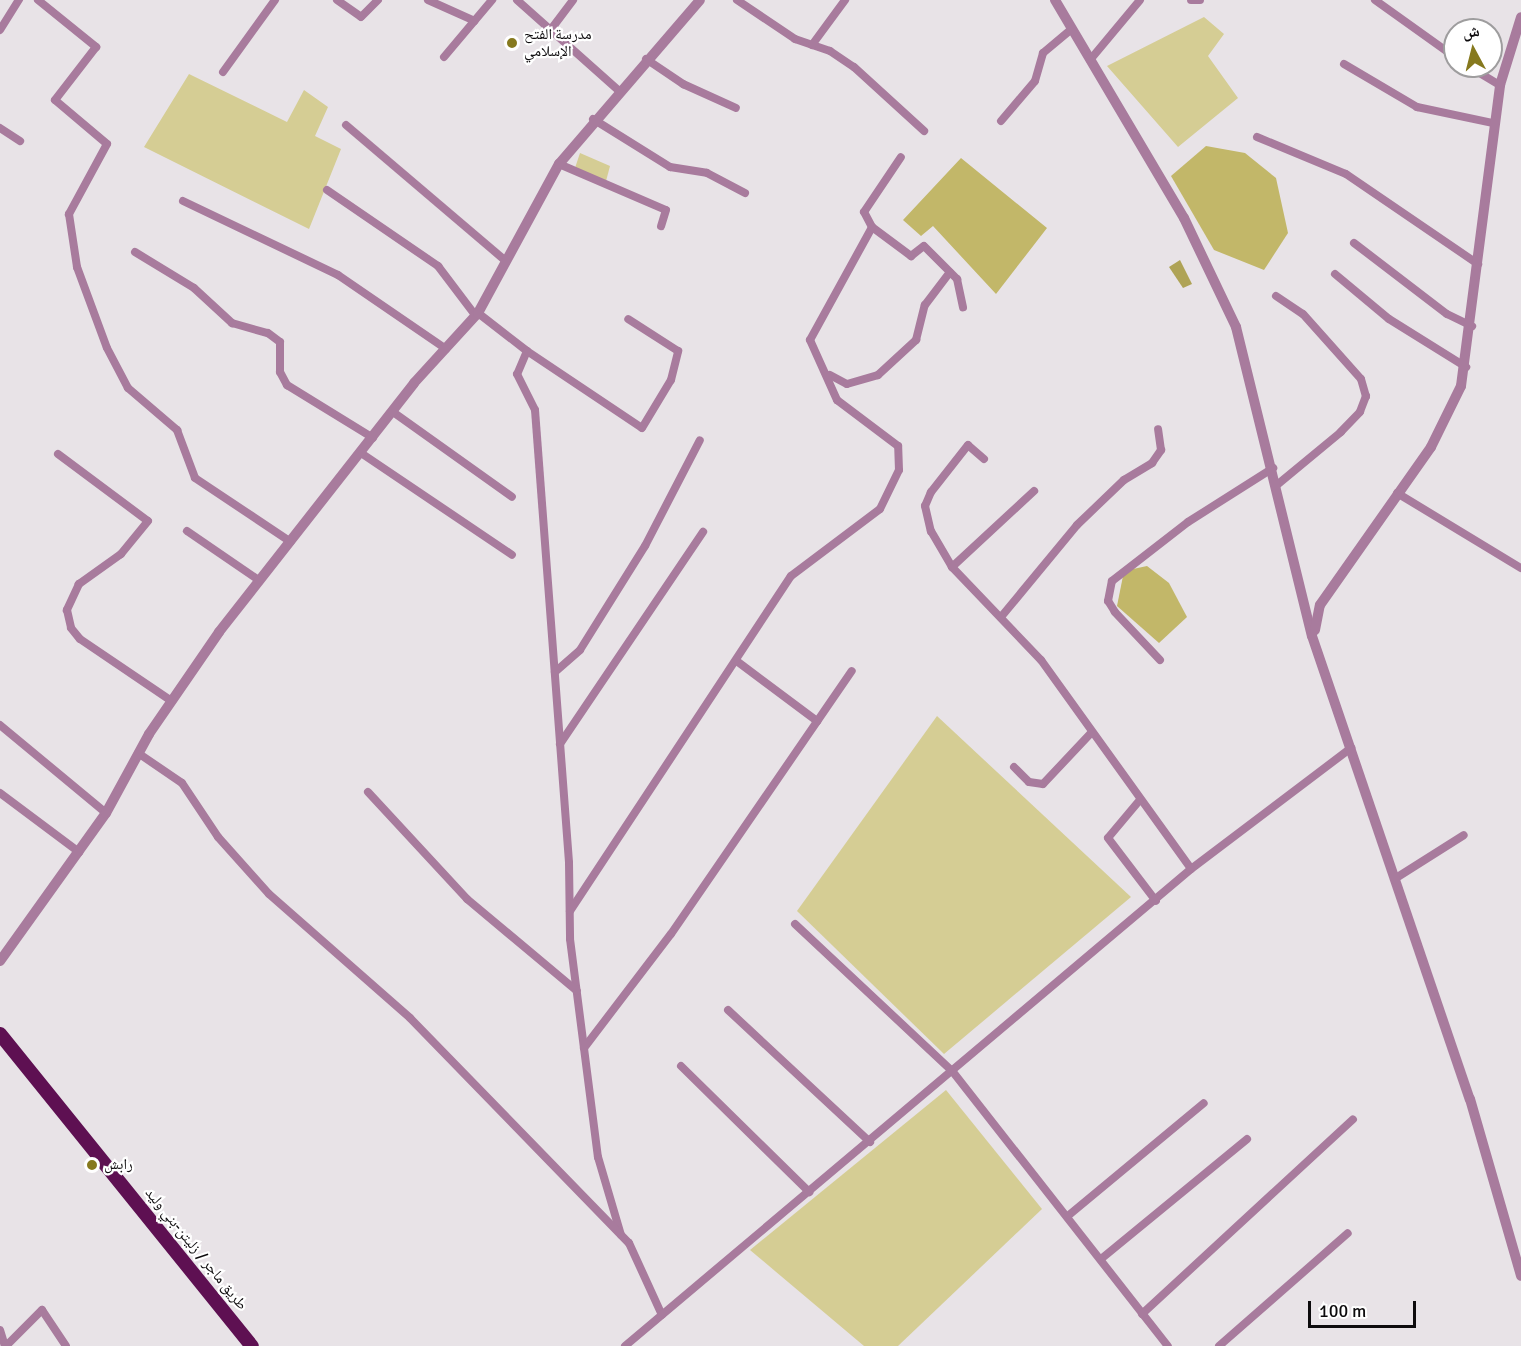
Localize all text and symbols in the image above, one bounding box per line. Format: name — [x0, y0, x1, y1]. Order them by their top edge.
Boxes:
north arrow — [1443, 18, 1503, 78]
text: ش — [1461, 21, 1481, 43]
place label: مدرسة الفتح الإسلامي — [524, 25, 592, 60]
marker: مدرسة الفتح الإسلامي — [505, 36, 519, 50]
place label: رابش — [104, 1156, 133, 1174]
marker: رابش — [85, 1158, 99, 1172]
street label: طريق ماجر / زليتن-بني وليد — [141, 1184, 251, 1314]
scale bar — [1311, 1289, 1419, 1327]
text: 100 m — [1319, 1300, 1366, 1322]

